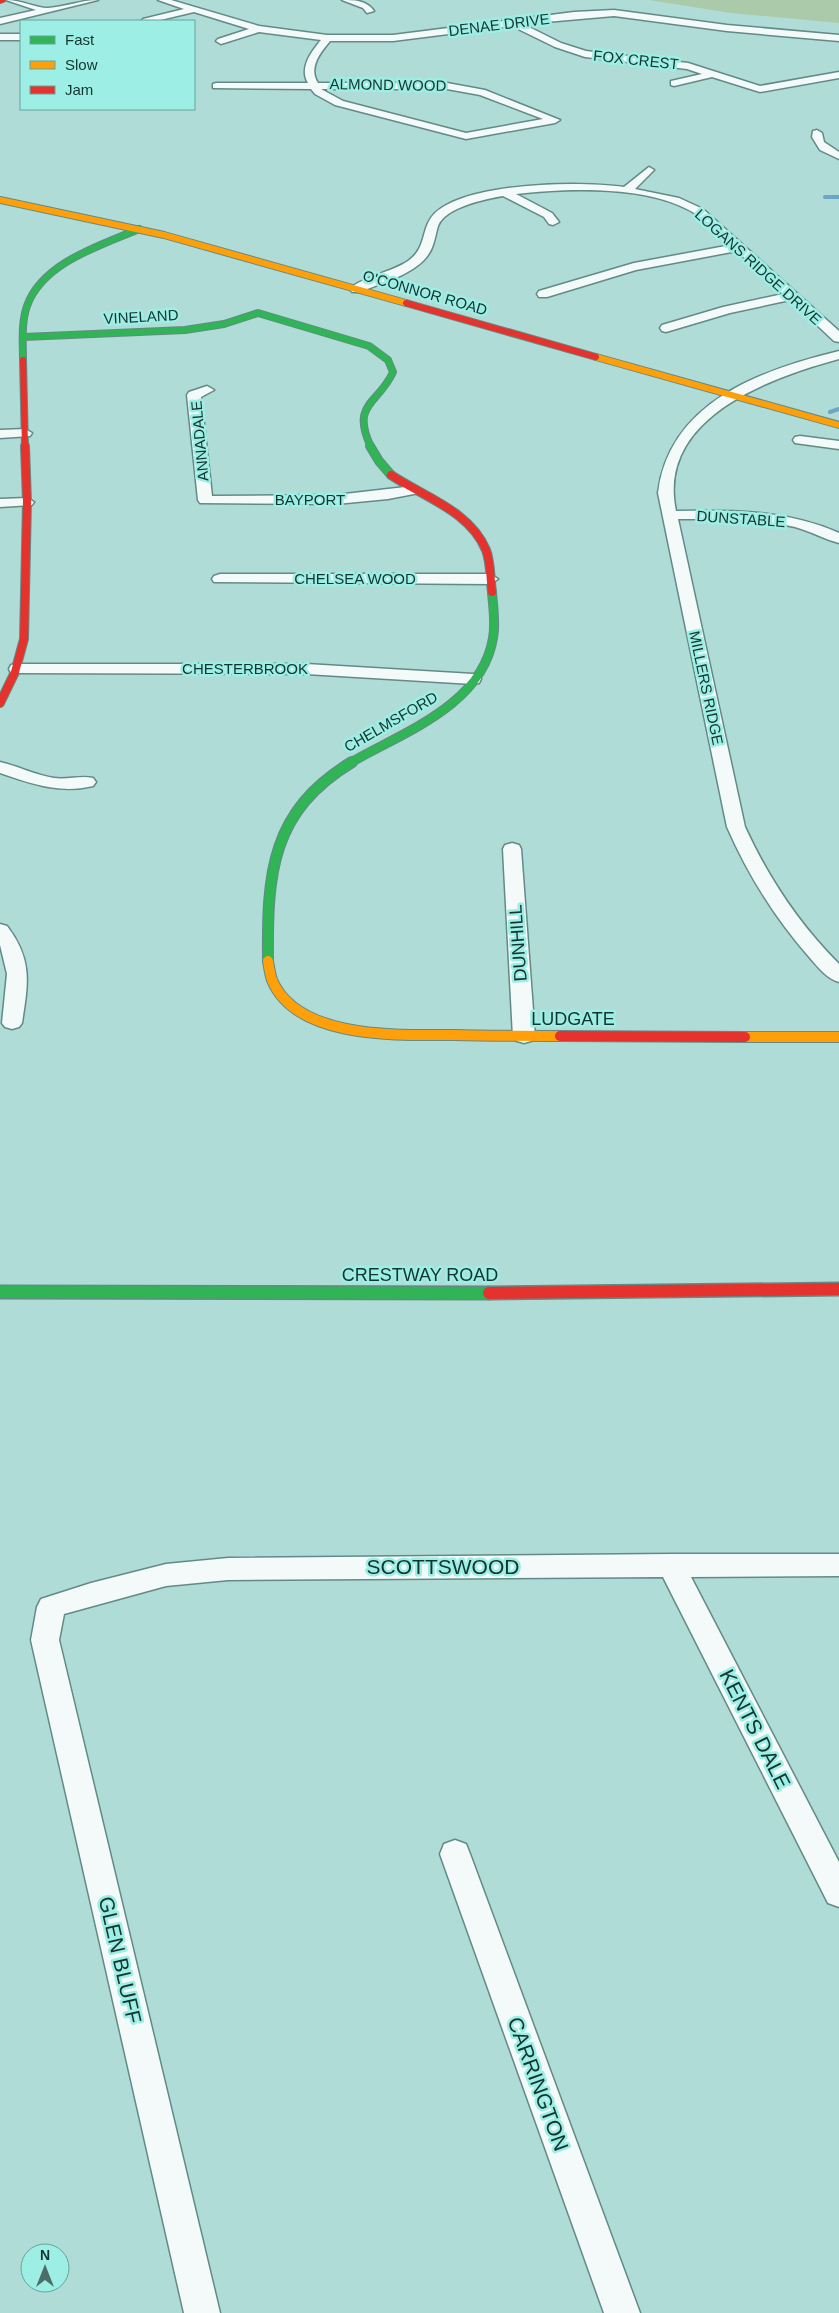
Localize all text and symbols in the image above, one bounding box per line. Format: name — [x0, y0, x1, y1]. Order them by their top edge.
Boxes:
street label: DENAE DRIVE — [447, 10, 550, 39]
legend — [20, 20, 195, 110]
text: Fast — [65, 31, 95, 48]
street label: FOX CREST — [592, 47, 680, 72]
text: Slow — [65, 56, 98, 73]
street label: ALMOND WOOD — [330, 75, 447, 94]
text: Jam — [65, 81, 93, 98]
street label: LOGANS RIDGE DRIVE — [692, 205, 825, 328]
street label: O'CONNOR ROAD — [361, 267, 489, 318]
street label: VINELAND — [103, 306, 179, 327]
street label: ANNADALE — [188, 400, 211, 482]
street label: BAYPORT — [275, 491, 345, 508]
street label: DUNSTABLE — [696, 507, 786, 530]
street label: CHELSEA WOOD — [294, 570, 416, 587]
street label: MILLERS RIDGE — [686, 629, 727, 746]
street label: CHESTERBROOK — [182, 660, 308, 677]
street label: CHELMSFORD — [341, 688, 441, 755]
street label: DUNHILL — [505, 904, 531, 982]
street label: LUDGATE — [531, 1009, 615, 1029]
street label: CRESTWAY ROAD — [342, 1265, 498, 1285]
street label: SCOTTSWOOD — [367, 1555, 519, 1578]
street label: KENTS DALE — [716, 1665, 795, 1792]
street label: GLEN BLUFF — [95, 1894, 146, 2026]
street label: CARRINGTON — [504, 2014, 573, 2154]
north arrow — [20, 2243, 70, 2293]
text: N — [40, 2247, 50, 2263]

